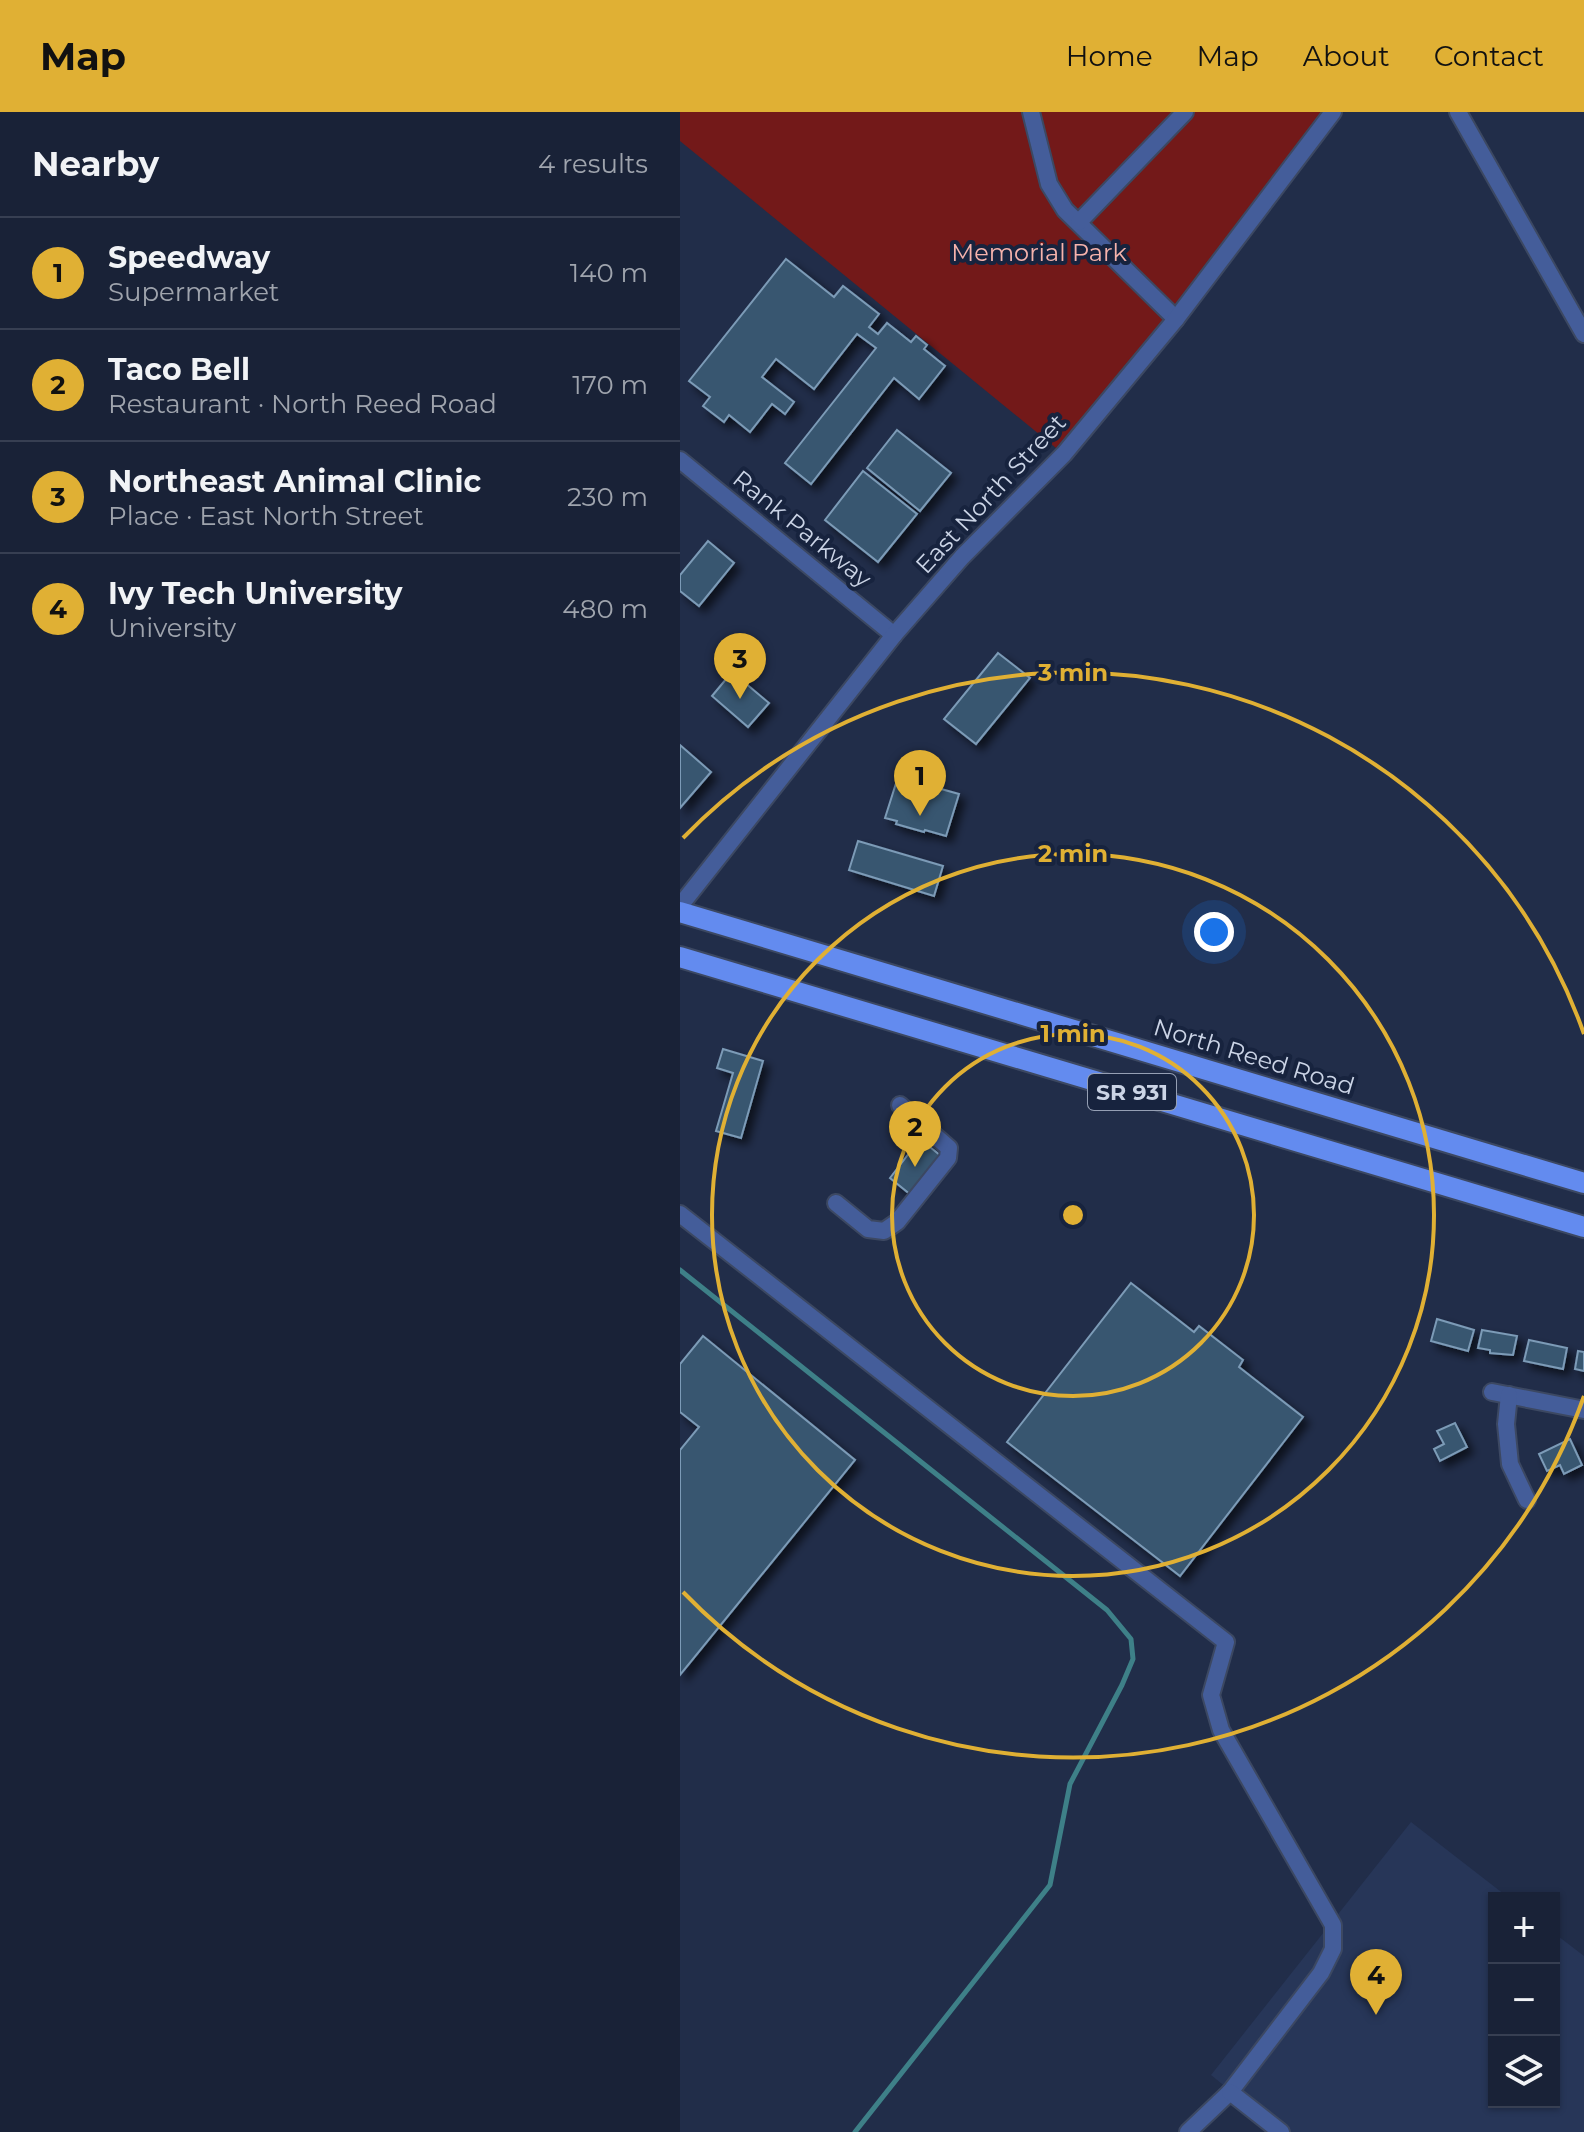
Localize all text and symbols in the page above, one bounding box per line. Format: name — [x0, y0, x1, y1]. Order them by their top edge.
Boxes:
text: Map — [40, 33, 126, 80]
text: Home — [1066, 39, 1153, 73]
text: Map — [1197, 39, 1259, 73]
text: About — [1303, 39, 1390, 73]
text: Contact — [1434, 39, 1544, 73]
text: Nearby — [32, 143, 159, 185]
text: 4 results — [538, 148, 648, 180]
park label: Memorial Park — [951, 238, 1127, 267]
text: Speedway — [108, 239, 270, 276]
text: 1 — [53, 257, 63, 289]
text: 140 m — [570, 257, 648, 289]
text: Supermarket — [108, 276, 279, 308]
text: Taco Bell — [108, 351, 250, 388]
text: 2 — [50, 369, 66, 401]
text: 170 m — [572, 369, 648, 401]
text: Restaurant · North Reed Road — [108, 388, 497, 420]
street label: East North Street — [909, 408, 1072, 579]
text: Northeast Animal Clinic — [108, 463, 481, 500]
street label: Rank Parkway — [727, 464, 877, 593]
text: 3 — [50, 481, 66, 513]
text: 230 m — [567, 481, 648, 513]
text: Place · East North Street — [108, 500, 424, 532]
text: Ivy Tech University — [108, 575, 402, 612]
text: 4 — [49, 593, 67, 625]
text: 480 m — [562, 593, 648, 625]
text: University — [108, 612, 236, 644]
pin: 3 — [714, 633, 766, 699]
text: 3 min — [1037, 658, 1108, 687]
pin: 1 — [894, 750, 946, 816]
text: 2 min — [1038, 839, 1108, 868]
your location — [1194, 912, 1234, 952]
street label: North Reed Road — [1150, 1012, 1358, 1101]
text: 1 min — [1040, 1019, 1106, 1048]
road number: SR 931 — [1088, 1074, 1176, 1110]
pin: 2 — [889, 1101, 941, 1167]
centre of rings — [1059, 1201, 1087, 1229]
map controls — [1488, 1892, 1560, 2108]
button: + — [1488, 1892, 1560, 1964]
pin: 4 — [1350, 1949, 1402, 2015]
button: − — [1488, 1964, 1560, 2036]
button: layers — [1488, 2036, 1560, 2108]

